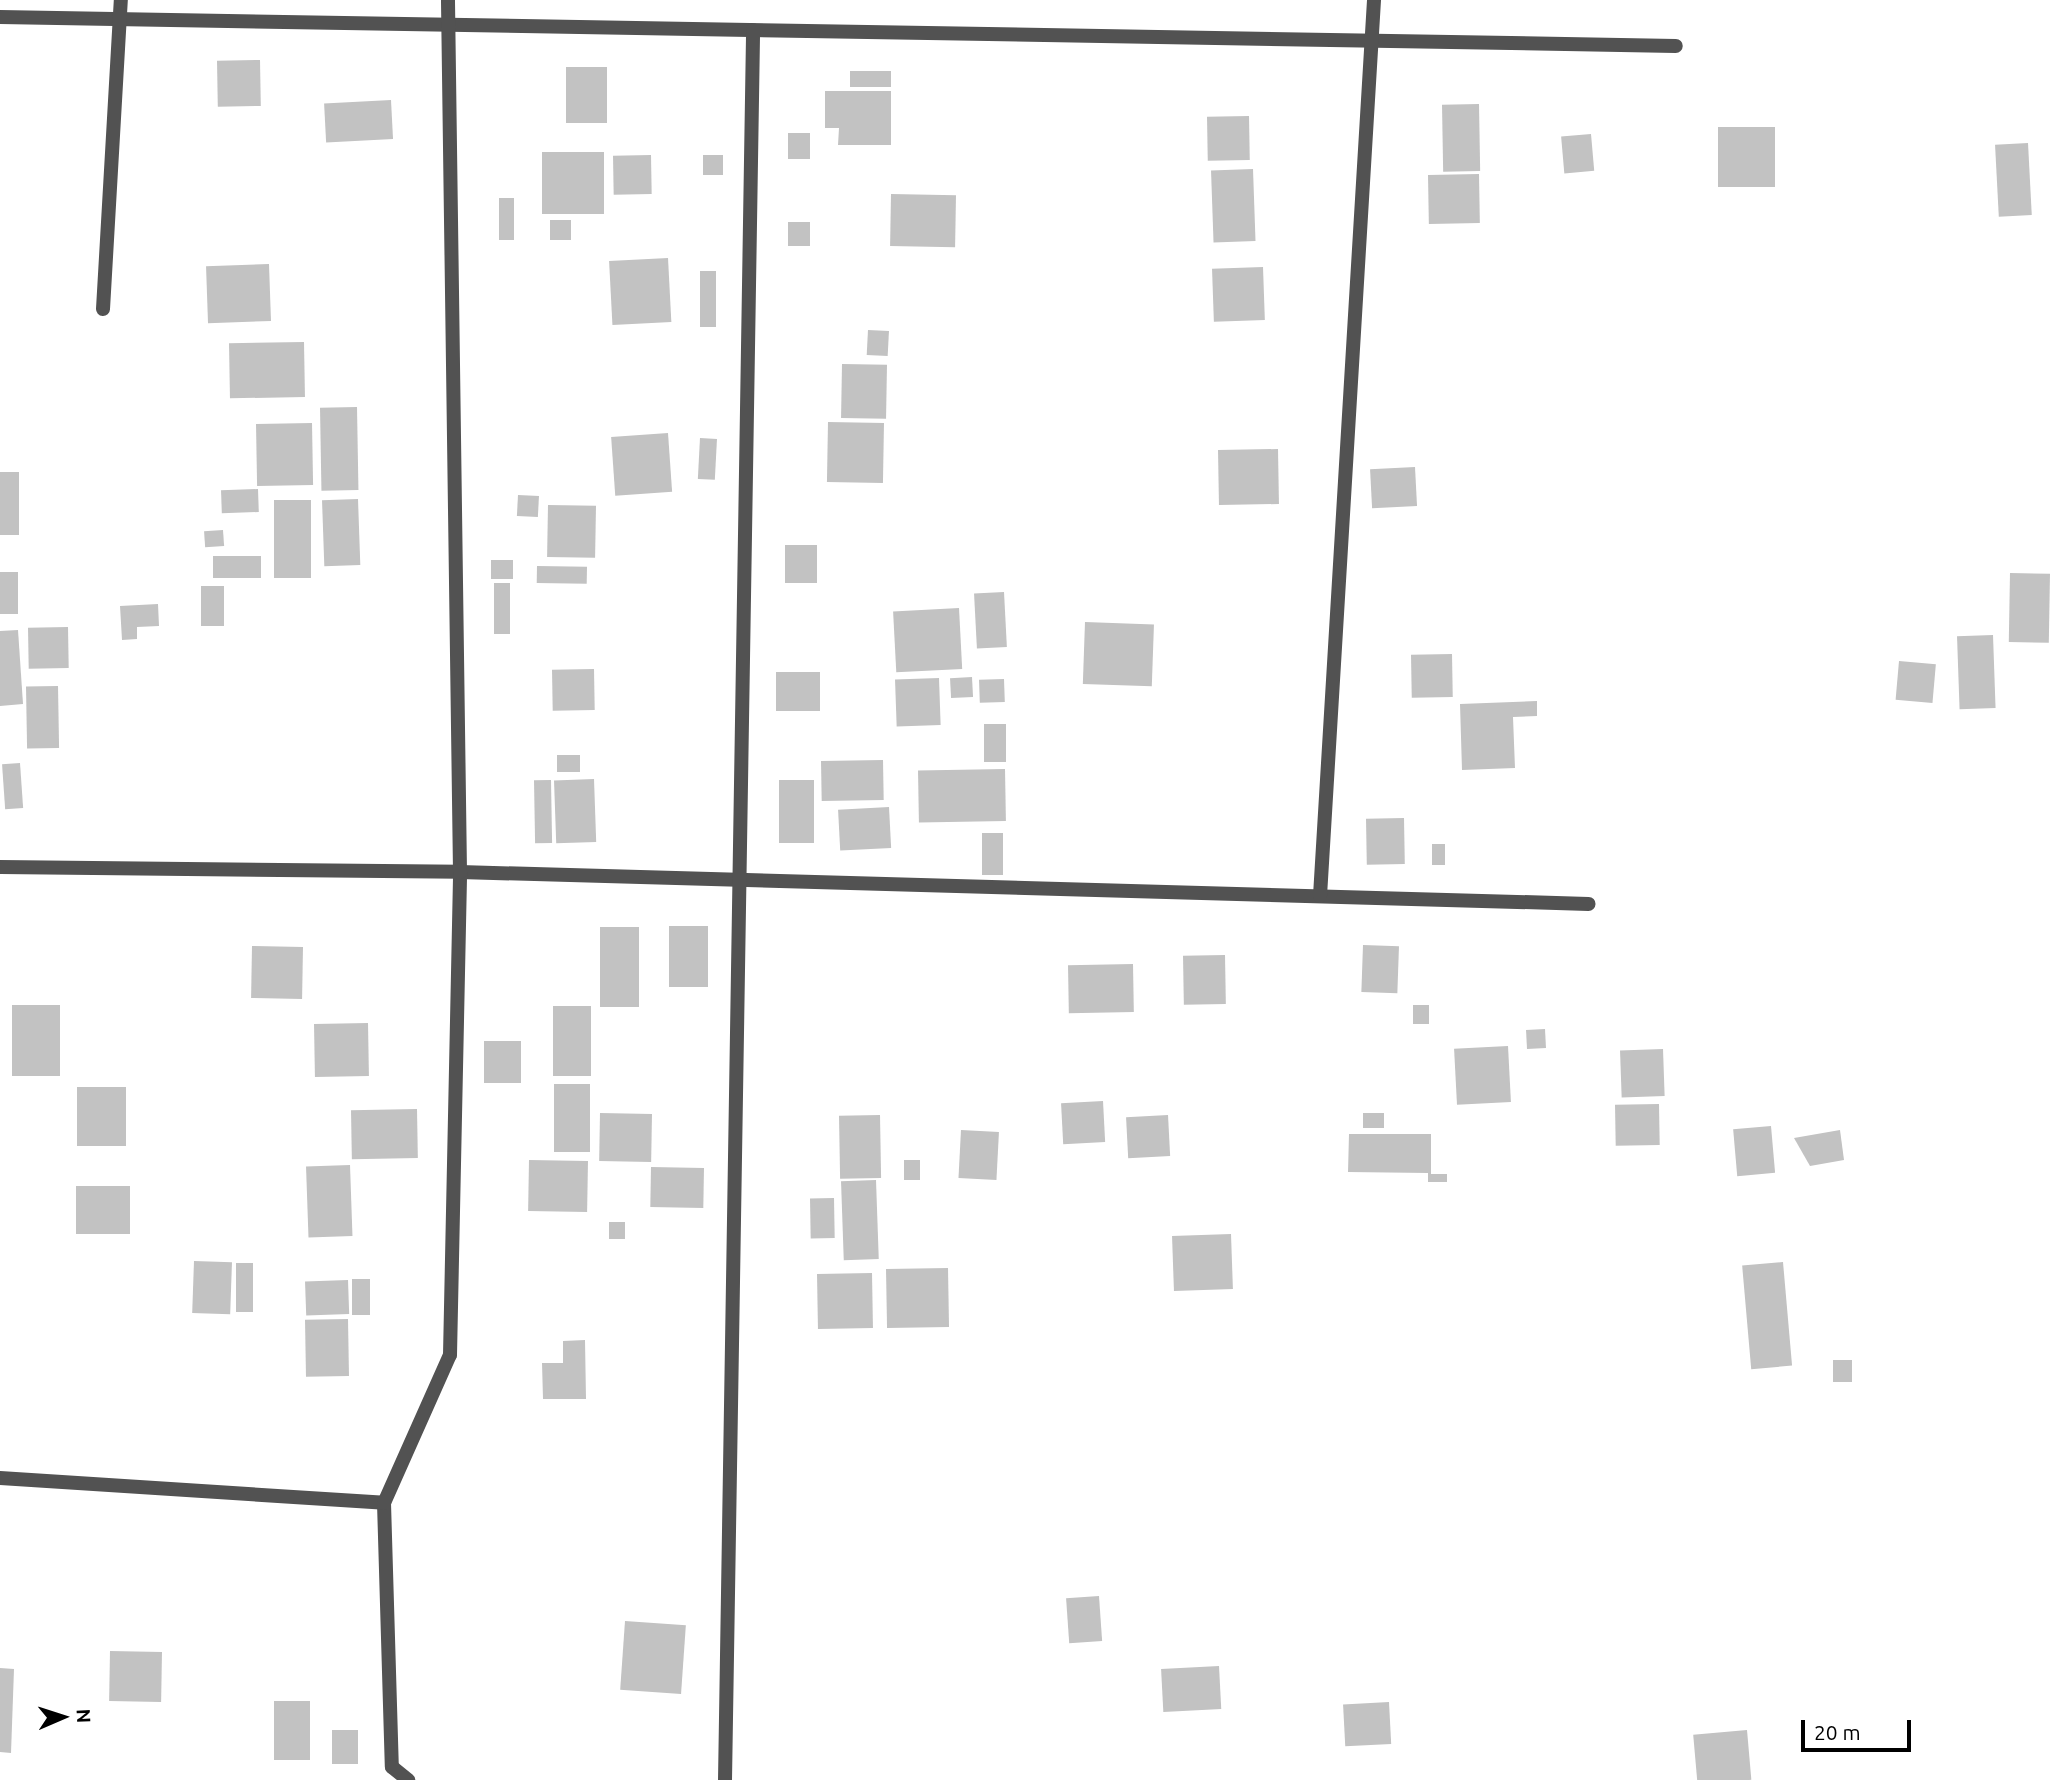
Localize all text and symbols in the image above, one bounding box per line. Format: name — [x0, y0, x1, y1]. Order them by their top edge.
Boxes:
north arrow — [28, 1682, 98, 1752]
scale bar — [1804, 1706, 1914, 1750]
text: N — [73, 1708, 95, 1724]
text: 20 m — [1814, 1720, 1861, 1744]

